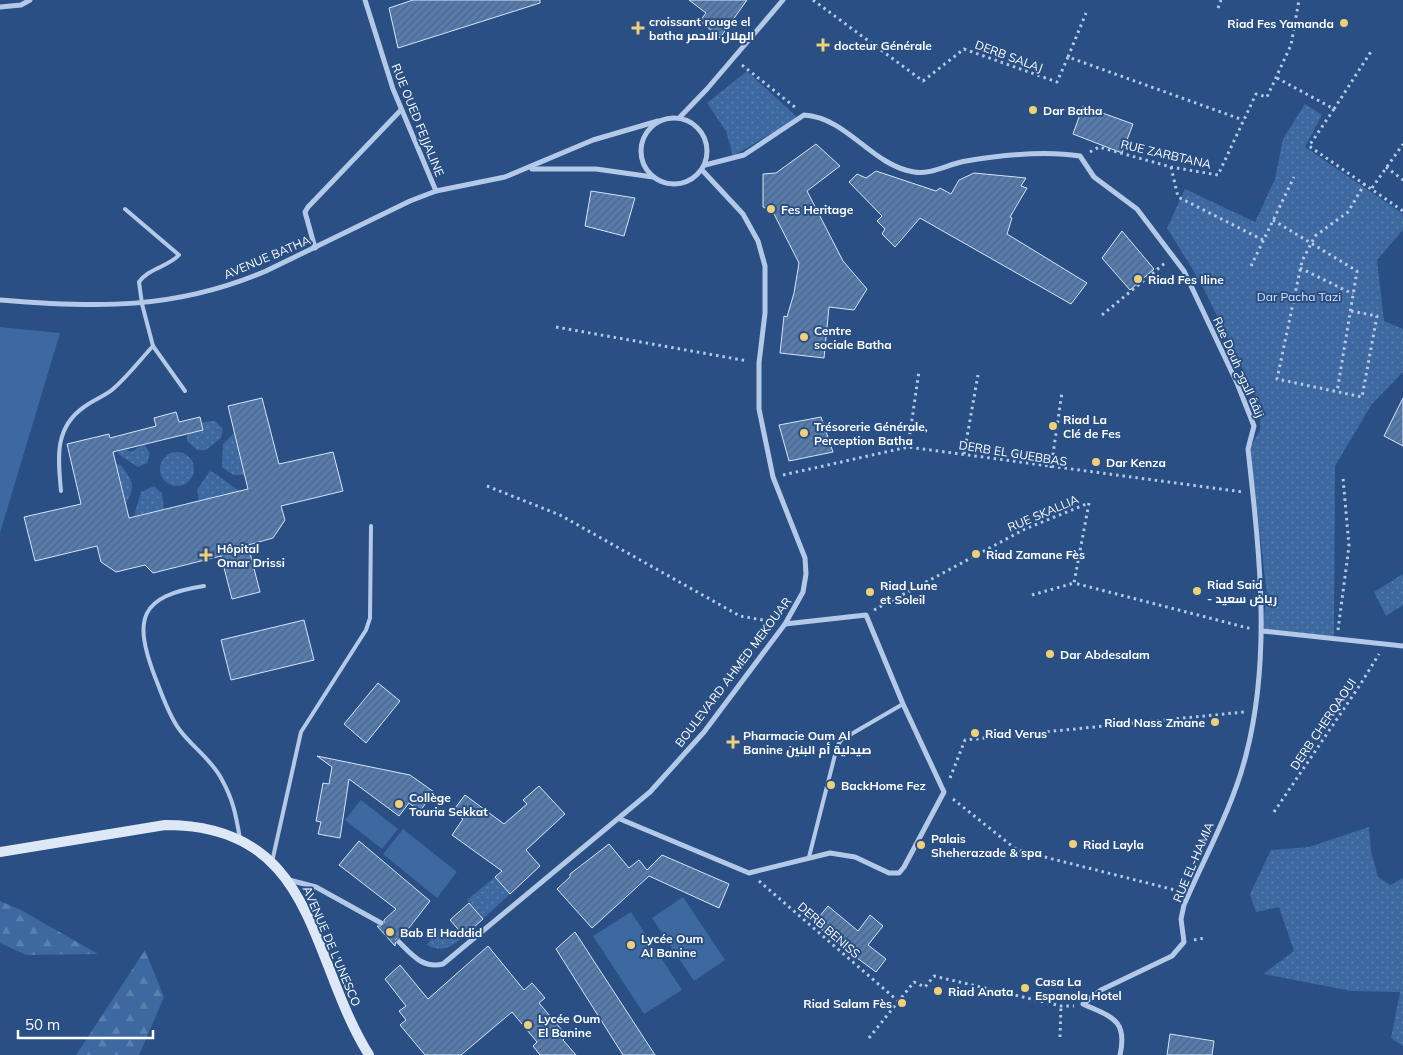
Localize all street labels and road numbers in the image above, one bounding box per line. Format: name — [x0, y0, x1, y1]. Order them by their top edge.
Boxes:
street label: DERB SALAJ — [973, 37, 1045, 75]
street label: RUE OUED FEJJALINE — [388, 61, 448, 179]
street label: RUE ZARBTANA — [1119, 136, 1213, 172]
street label: AVENUE BATHA — [221, 232, 313, 282]
street label: Rue Douh زنقة الدوح — [1209, 314, 1268, 420]
street label: DERB EL GUEBBAS — [958, 437, 1068, 469]
street label: RUE SKALLIA — [1005, 491, 1081, 535]
street label: BOULEVARD AHMED MEKOUAR — [672, 594, 794, 750]
street label: DERB CHERQAOUI — [1287, 675, 1359, 773]
street label: RUE EL-HAMIA — [1169, 819, 1217, 904]
street label: AVENUE DE L'UNESCO — [300, 884, 364, 1008]
street label: DERB BENISS — [795, 899, 863, 961]

